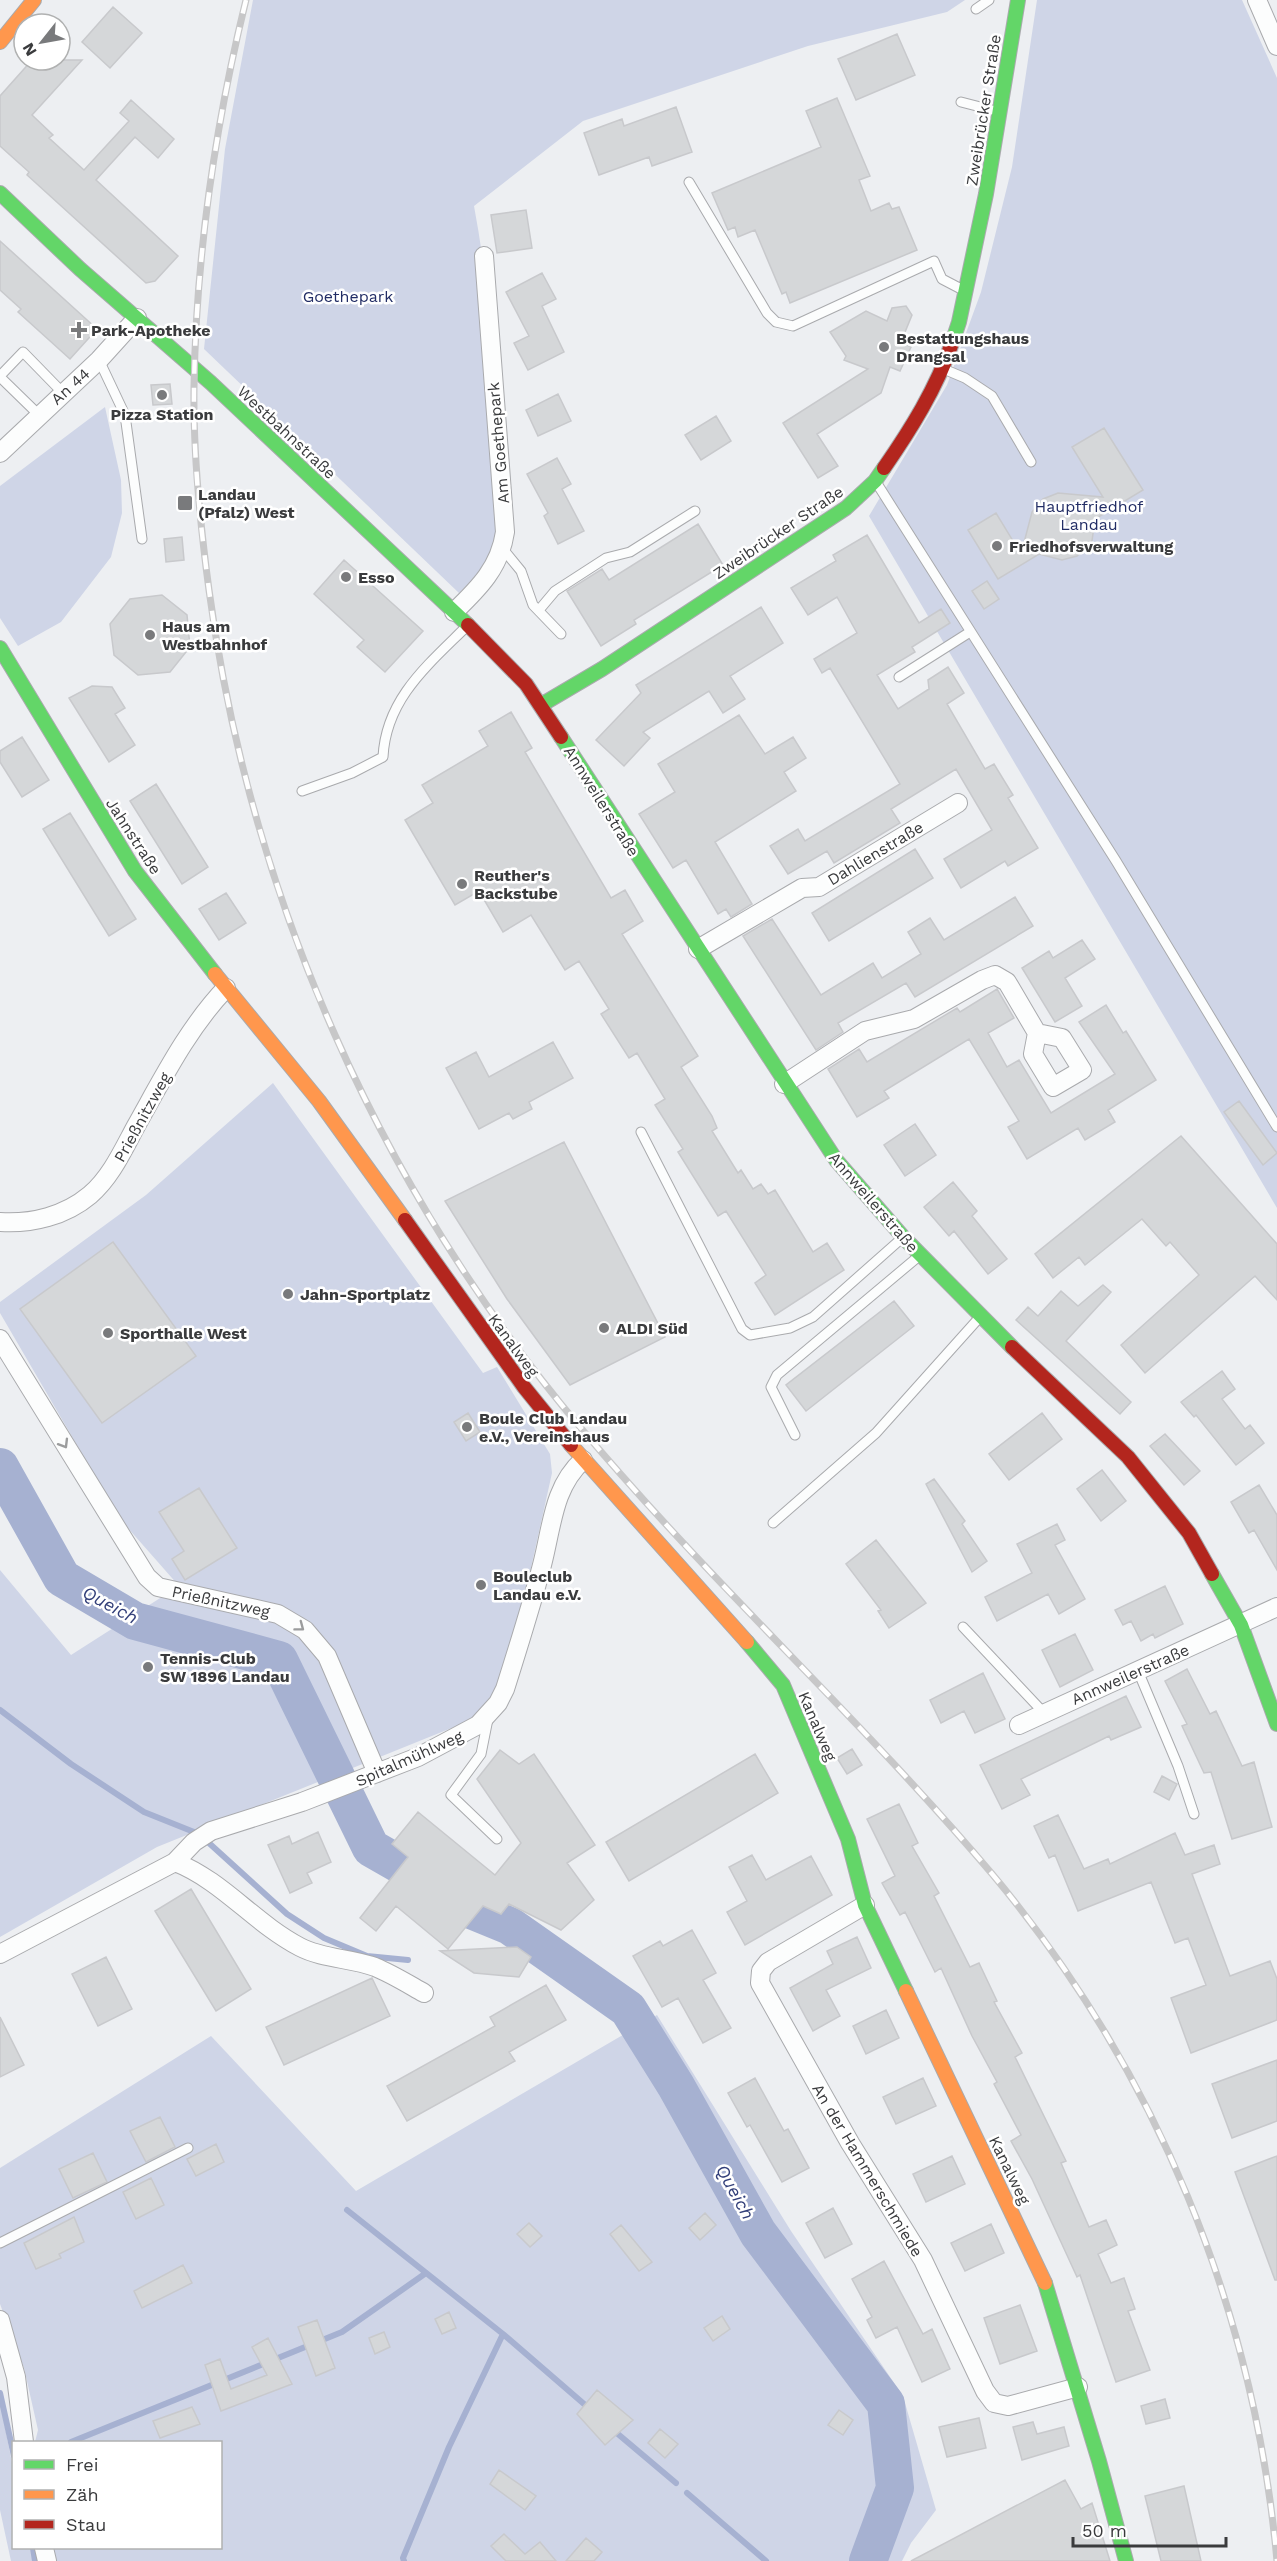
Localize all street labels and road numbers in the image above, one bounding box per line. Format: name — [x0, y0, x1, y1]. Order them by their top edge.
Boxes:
street label: Zweibrücker Straße — [962, 33, 1005, 187]
street label: An 44 — [47, 364, 94, 409]
street label: Am Goethepark — [484, 381, 513, 505]
street label: Westbahnstraße — [233, 382, 340, 483]
street label: Zweibrücker Straße — [710, 482, 847, 583]
street label: Annweilerstraße — [560, 742, 643, 860]
street label: Jahnstraße — [102, 795, 165, 878]
street label: Dahlienstraße — [824, 817, 927, 889]
street label: Prießnitzweg — [110, 1069, 175, 1166]
street label: Annweilerstraße — [825, 1148, 922, 1256]
street label: Kanalweg — [484, 1310, 543, 1381]
street label: Prießnitzweg — [170, 1582, 272, 1621]
street label: Annweilerstraße — [1068, 1640, 1192, 1709]
street label: Kanalweg — [794, 1689, 841, 1764]
street label: Spitalmühlweg — [353, 1726, 466, 1791]
street label: An der Hammerschmiede — [808, 2080, 927, 2260]
street label: Kanalweg — [985, 2133, 1034, 2208]

